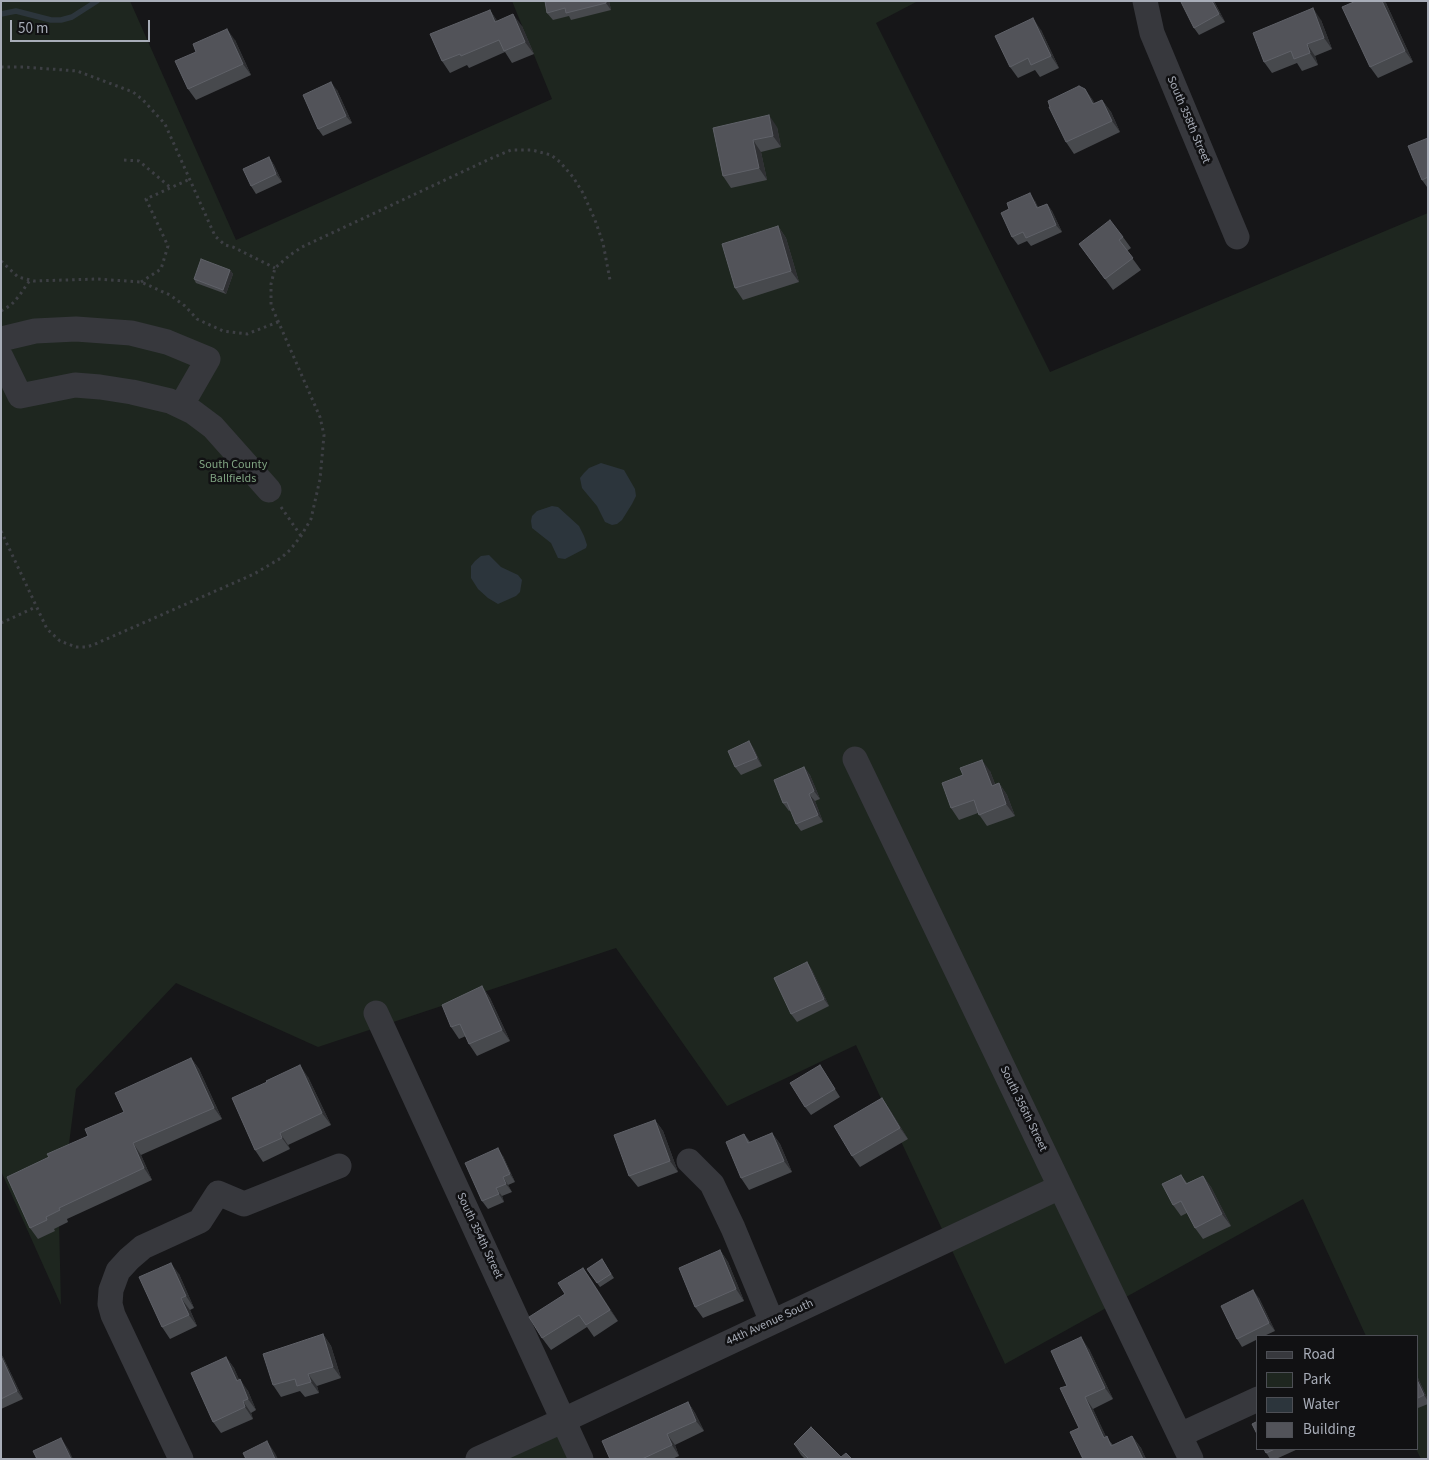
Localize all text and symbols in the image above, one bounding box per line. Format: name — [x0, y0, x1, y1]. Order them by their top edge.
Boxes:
scale bar — [12, 10, 152, 42]
text: 50 m — [18, 18, 48, 39]
street label: South 358th Street — [1163, 74, 1213, 166]
park label: South County Ballfields — [199, 458, 267, 486]
street label: South 356th Street — [996, 1064, 1050, 1154]
street label: South 354th Street — [453, 1191, 505, 1281]
street label: 44th Avenue South — [724, 1297, 816, 1349]
legend — [1256, 1335, 1419, 1450]
text: Road — [1303, 1344, 1335, 1365]
text: Park — [1303, 1369, 1331, 1390]
text: Water — [1303, 1394, 1339, 1415]
text: Building — [1303, 1419, 1355, 1440]

